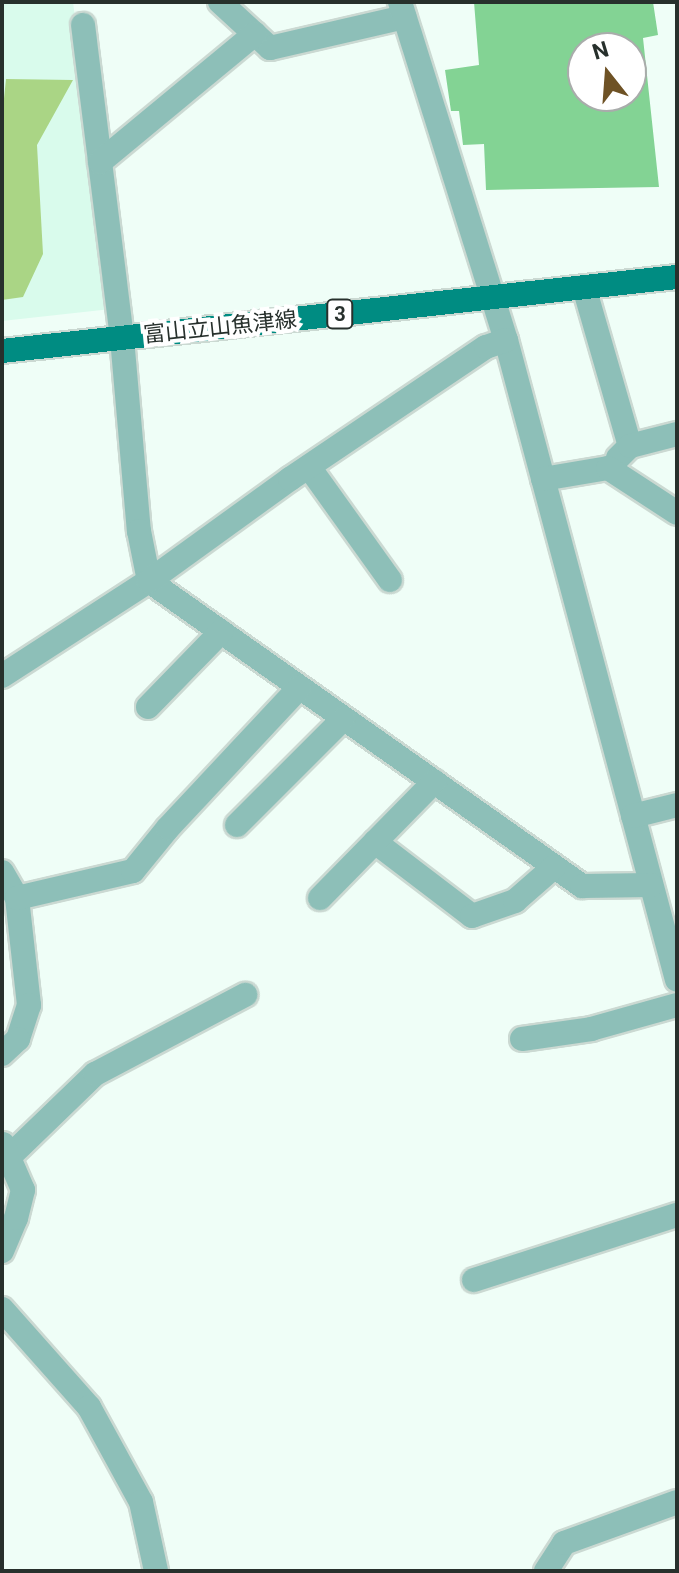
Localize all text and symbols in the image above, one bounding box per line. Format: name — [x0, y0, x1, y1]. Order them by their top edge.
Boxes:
north arrow — [567, 32, 647, 112]
text: N — [589, 36, 612, 65]
road number: 3 — [326, 298, 354, 330]
street label: 富山立山魚津線 — [142, 306, 298, 348]

